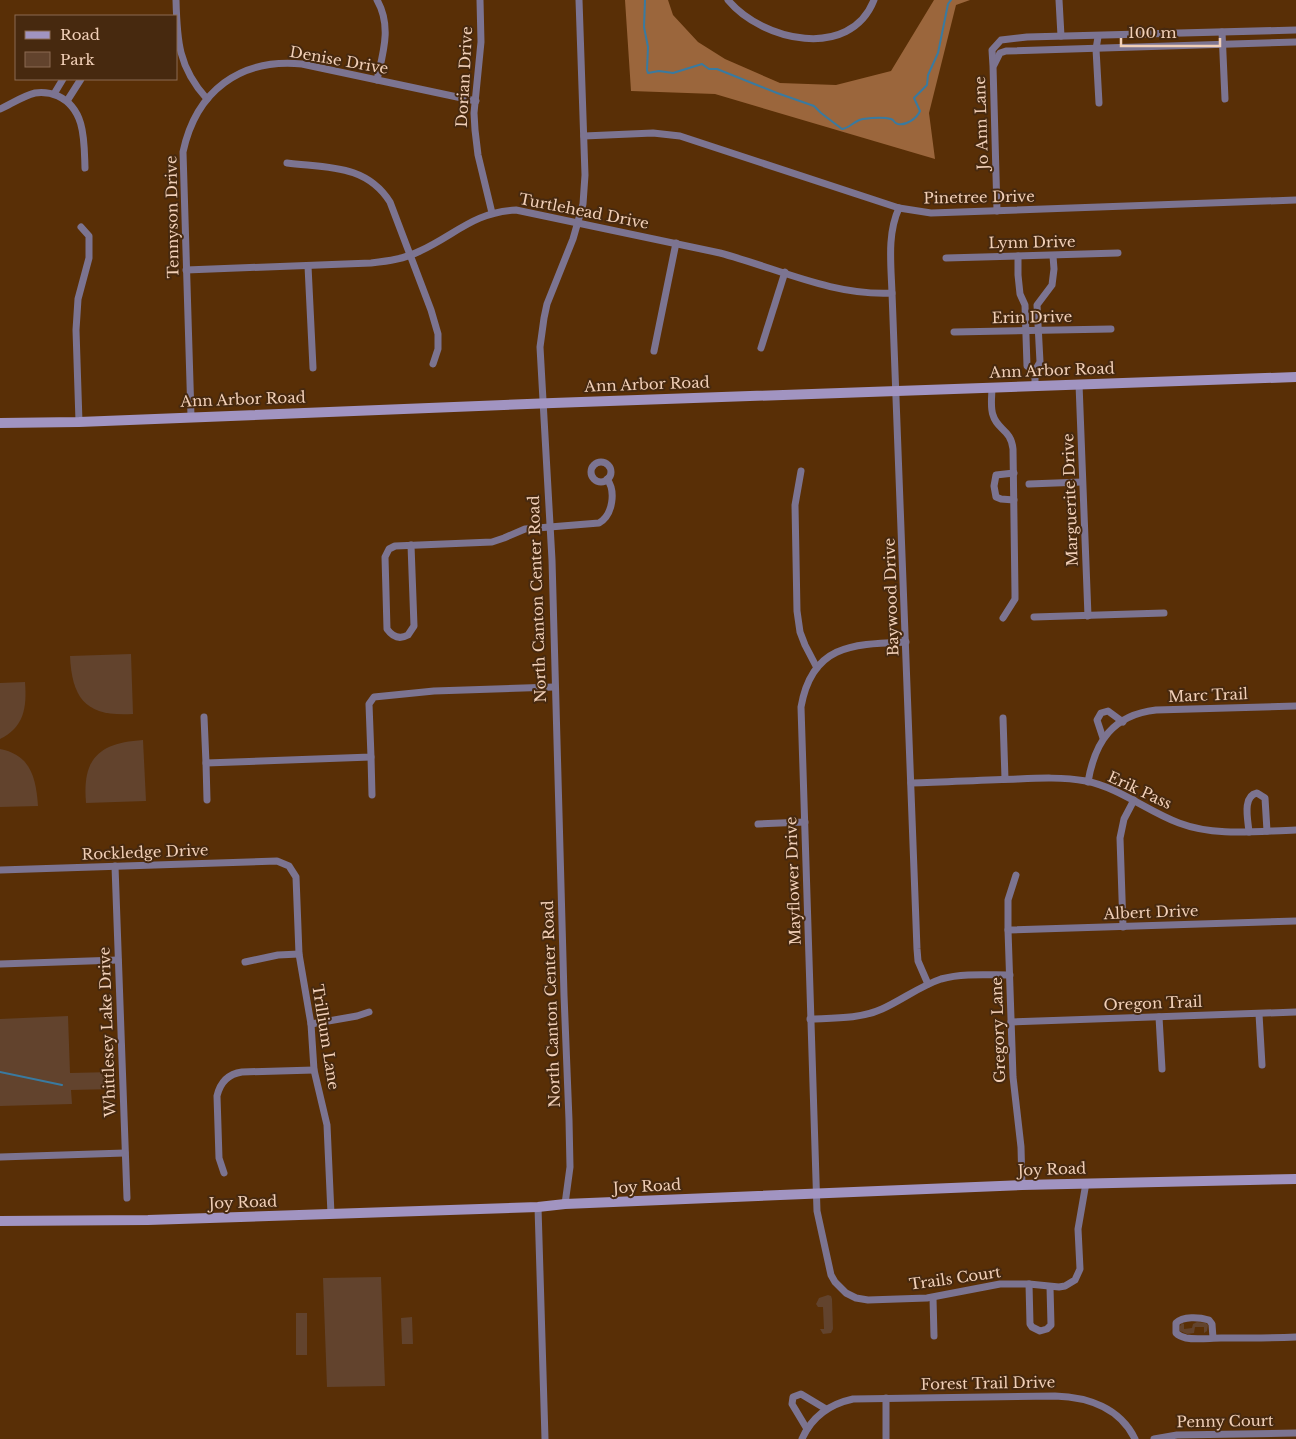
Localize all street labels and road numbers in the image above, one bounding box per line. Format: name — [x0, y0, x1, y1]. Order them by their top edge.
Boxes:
street label: Dorian Drive — [452, 26, 476, 128]
street label: Denise Drive — [288, 42, 390, 78]
street label: Jo Ann Lane — [970, 76, 992, 172]
street label: Tennyson Drive — [161, 155, 183, 279]
street label: Pinetree Drive — [923, 187, 1035, 207]
street label: Turtlehead Drive — [517, 189, 651, 233]
street label: Lynn Drive — [988, 232, 1076, 252]
street label: Erin Drive — [992, 307, 1072, 327]
street label: Ann Arbor Road — [988, 358, 1115, 382]
street label: Ann Arbor Road — [583, 372, 710, 396]
street label: Ann Arbor Road — [179, 387, 306, 411]
street label: Marguerite Drive — [1058, 433, 1082, 567]
street label: North Canton Center Road — [524, 495, 550, 703]
street label: Baywood Drive — [879, 537, 903, 657]
street label: Marc Trail — [1168, 684, 1248, 706]
street label: Erik Pass — [1105, 767, 1175, 813]
street label: Mayflower Drive — [781, 816, 805, 946]
street label: Rockledge Drive — [81, 840, 209, 864]
street label: North Canton Center Road — [538, 900, 564, 1108]
street label: Albert Drive — [1102, 901, 1199, 923]
street label: Whittlesey Lake Drive — [95, 946, 120, 1119]
street label: Gregory Lane — [987, 977, 1009, 1083]
street label: Trillium Lane — [308, 983, 344, 1091]
street label: Oregon Trail — [1103, 992, 1203, 1014]
street label: Joy Road — [1016, 1158, 1086, 1180]
street label: Joy Road — [610, 1175, 682, 1197]
street label: Joy Road — [207, 1191, 277, 1213]
street label: Trails Court — [908, 1262, 1002, 1294]
street label: Forest Trail Drive — [920, 1372, 1056, 1394]
street label: Penny Court — [1176, 1411, 1274, 1431]

